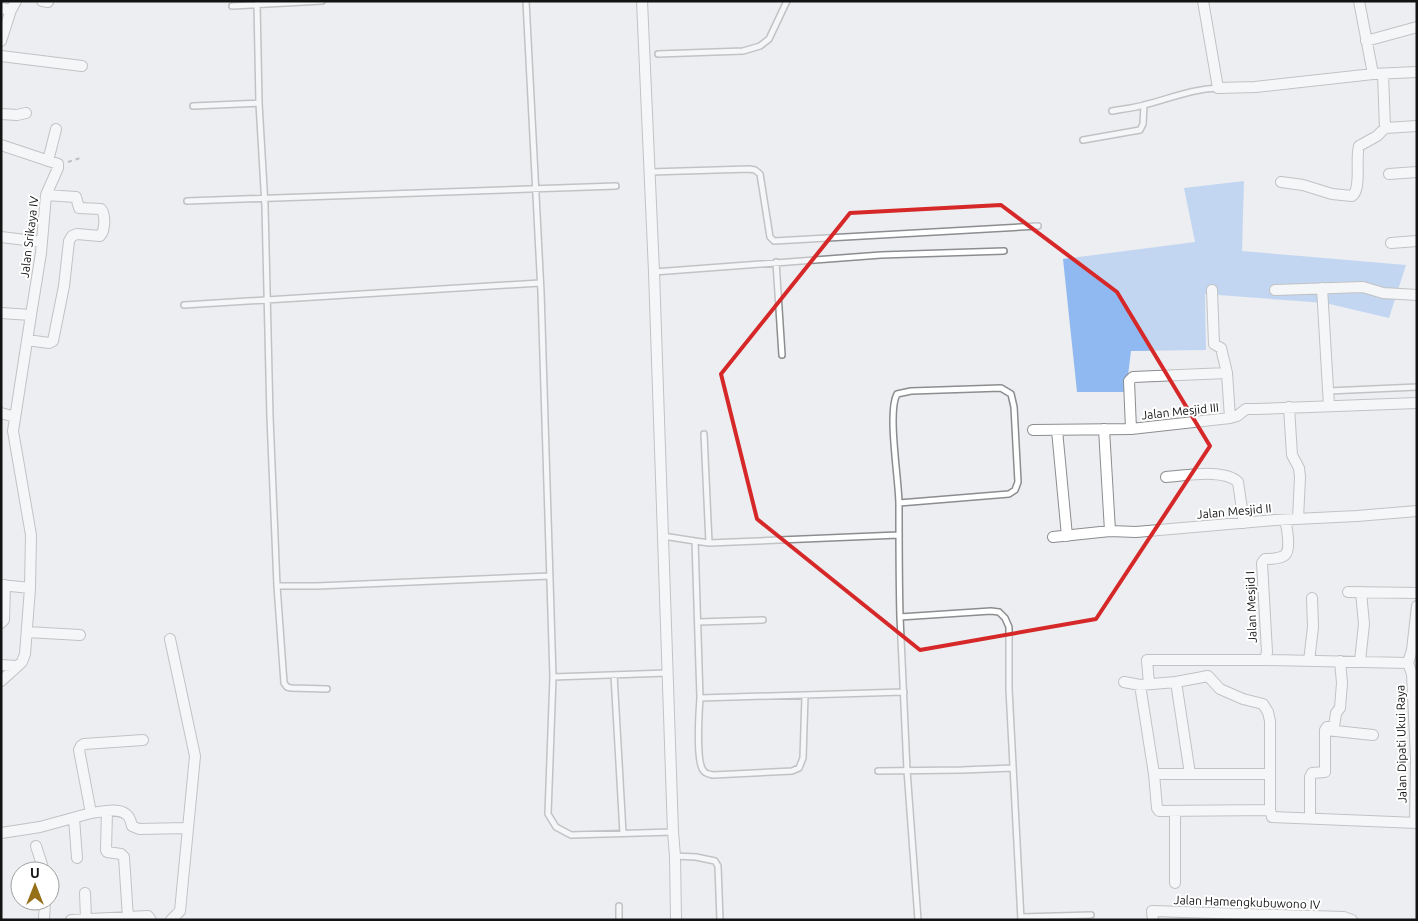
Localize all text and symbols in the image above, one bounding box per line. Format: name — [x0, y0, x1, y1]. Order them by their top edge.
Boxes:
street label: Jalan Srikaya IV — [18, 195, 41, 279]
street label: Jalan Mesjid III — [1140, 400, 1220, 422]
street label: Jalan Mesjid II — [1196, 501, 1272, 521]
street label: Jalan Mesjid I — [1243, 571, 1259, 643]
street label: Jalan Dipati Ukui Raya — [1393, 685, 1409, 803]
north arrow — [10, 861, 60, 911]
text: U — [30, 865, 40, 881]
street label: Jalan Hamengkubuwono IV — [1173, 893, 1321, 911]

